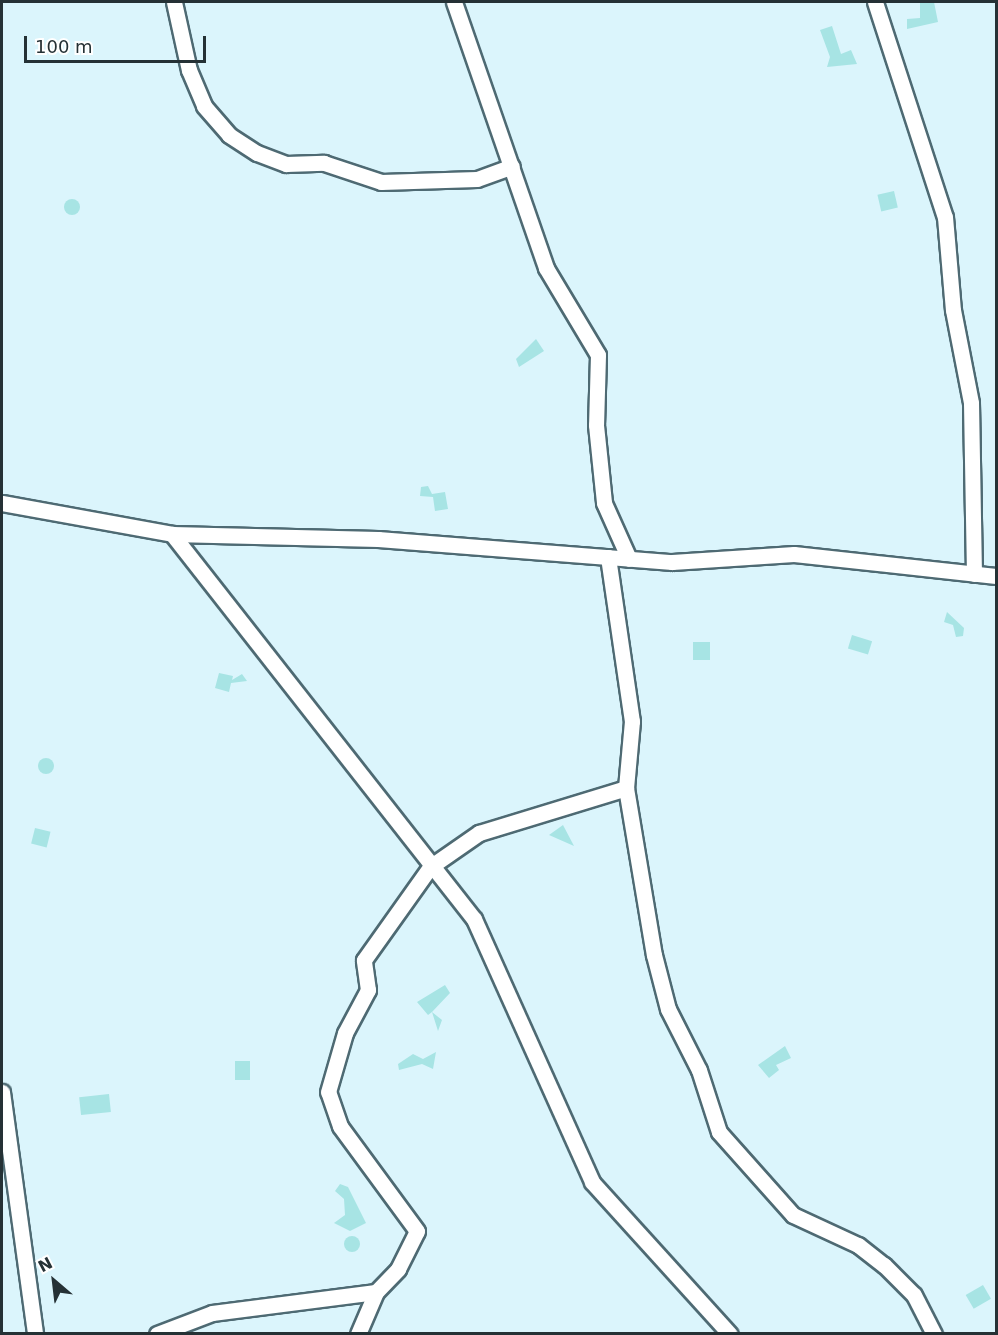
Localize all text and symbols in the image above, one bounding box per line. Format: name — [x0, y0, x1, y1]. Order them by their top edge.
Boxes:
scale bar — [27, 24, 208, 62]
text: 100 m — [35, 36, 93, 57]
north arrow — [24, 1251, 84, 1311]
text: N — [35, 1253, 56, 1276]

